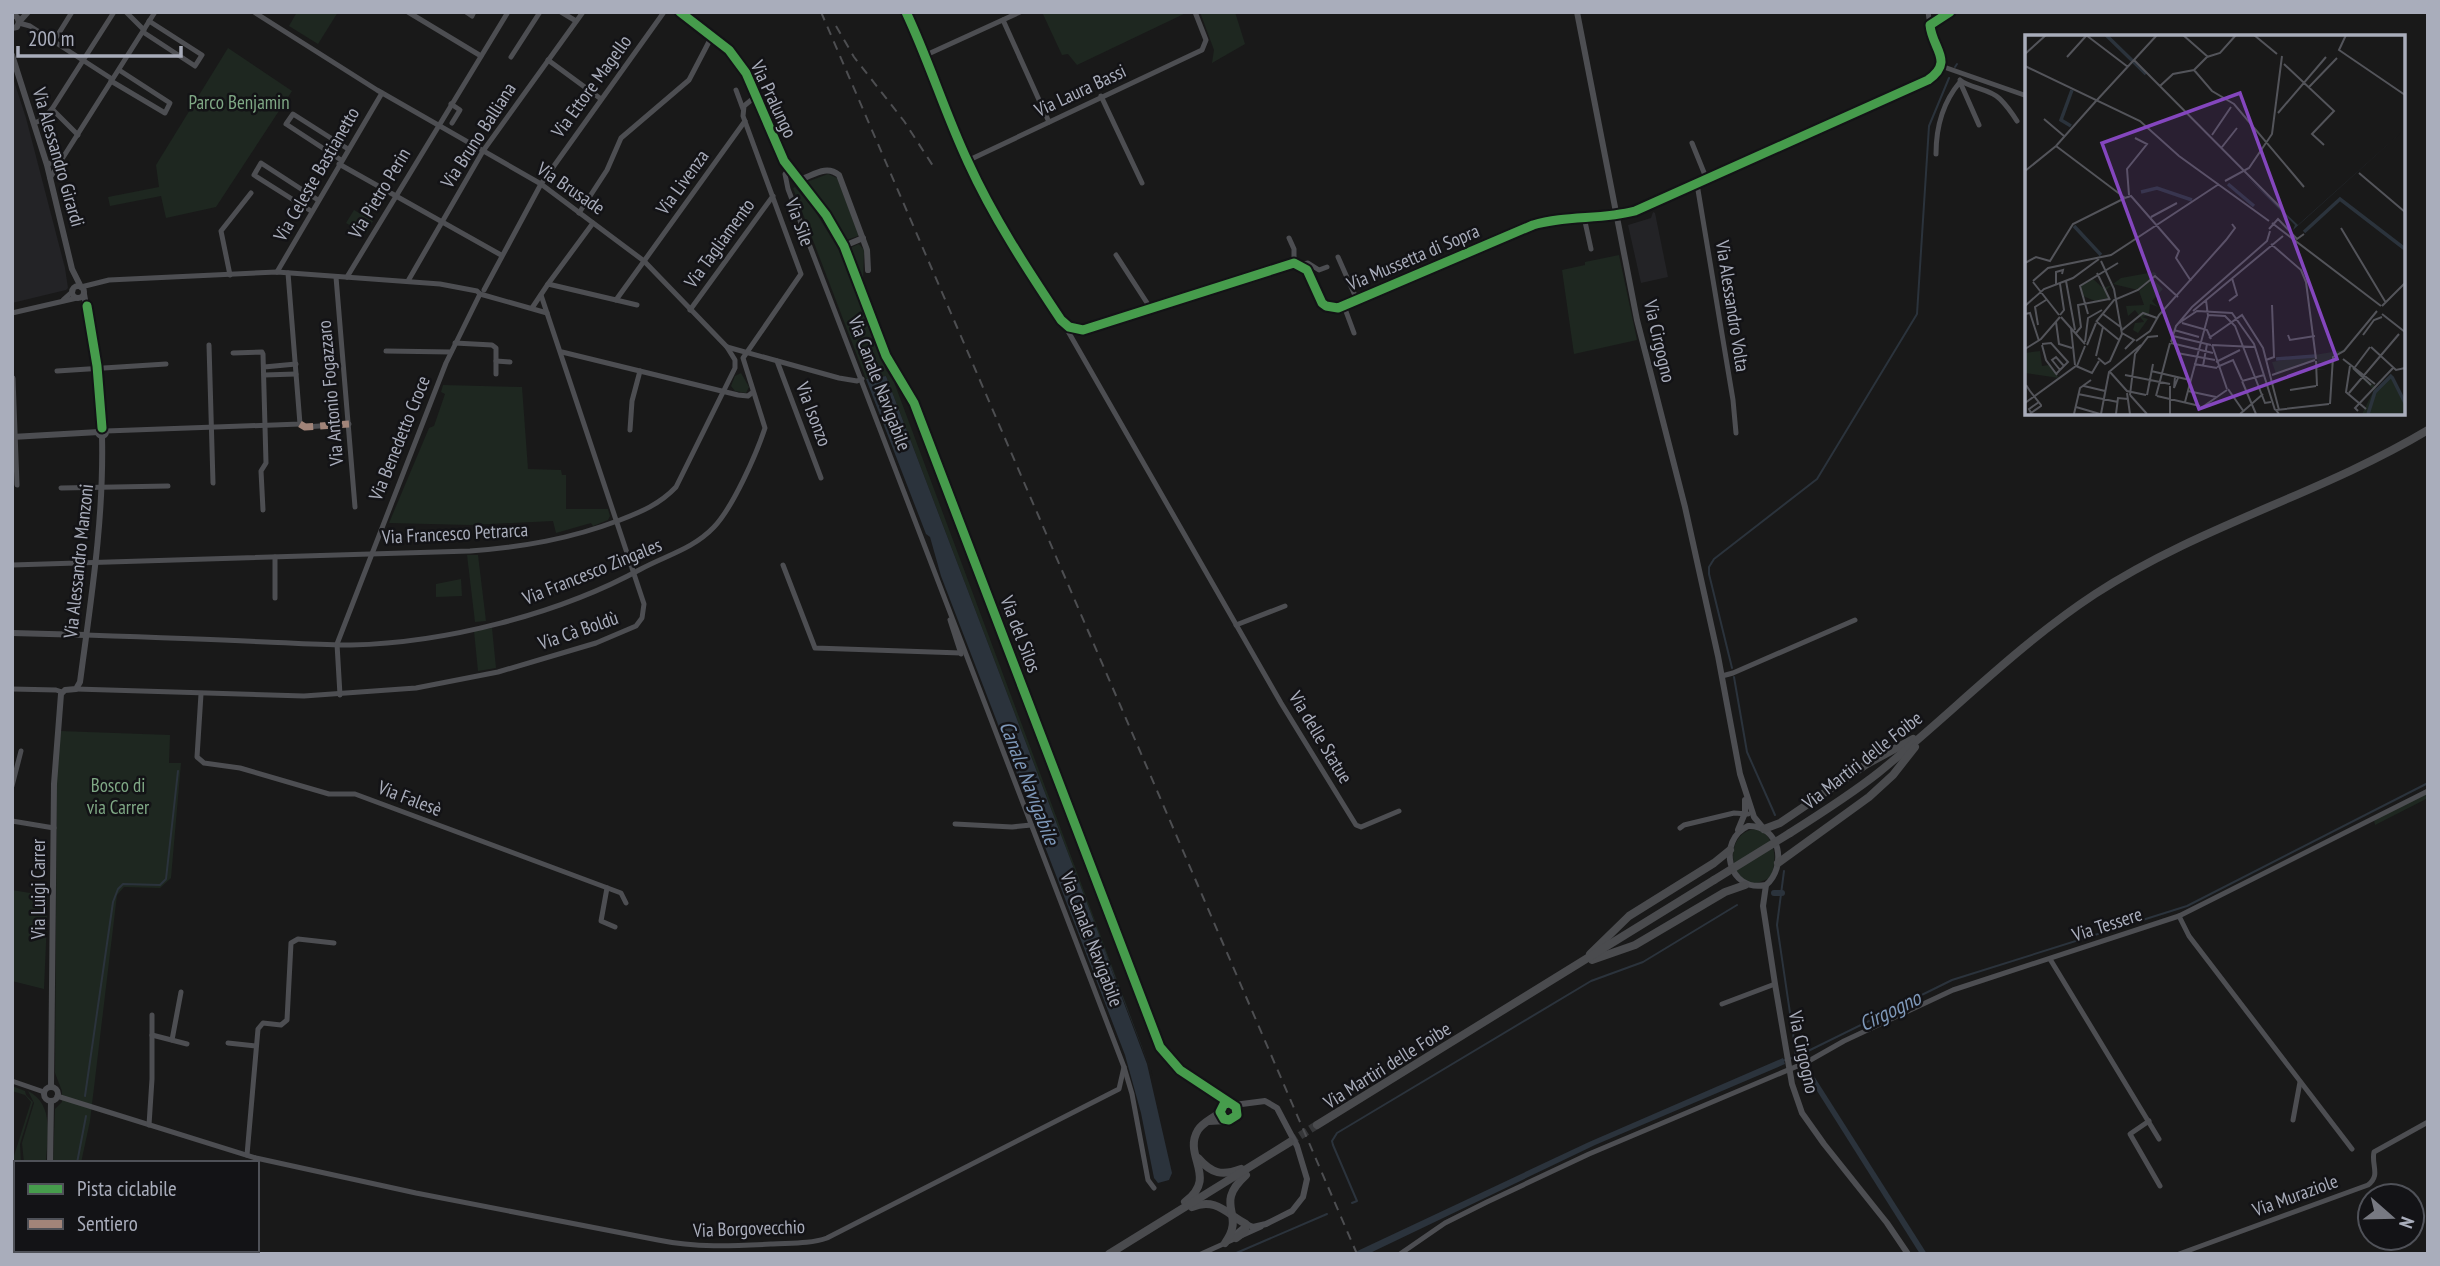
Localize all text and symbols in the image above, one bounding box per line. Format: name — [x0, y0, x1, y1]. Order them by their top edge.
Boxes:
scale bar — [18, 14, 180, 58]
text: 200 m — [28, 25, 74, 52]
street label: Via Ettore Magello — [545, 30, 636, 143]
inset map — [2025, 35, 2405, 415]
street label: Via Pralungo — [745, 55, 802, 142]
street label: Via Laura Bassi — [1029, 58, 1130, 122]
street label: Via Bruno Balliana — [435, 78, 521, 193]
street label: Via Alessandro Girardi — [27, 84, 90, 229]
park label: Parco Benjamin — [188, 90, 290, 114]
street label: Via Celeste Bastianetto — [267, 103, 364, 246]
street label: Via Pietro Perin — [342, 143, 415, 243]
street label: Via Livenza — [650, 145, 714, 220]
street label: Via Brusade — [532, 156, 610, 220]
street label: Via Tagliamento — [678, 194, 759, 293]
street label: Via Sile — [780, 194, 820, 249]
street label: Via Mussetta di Sopra — [1342, 218, 1483, 296]
street label: Via Alessandro Volta — [1711, 238, 1755, 373]
street label: Via Cirgogno — [1639, 297, 1681, 385]
street label: Via Canale Navigabile — [843, 311, 917, 454]
street label: Via Antonio Fogazzaro — [312, 319, 348, 468]
street label: Via Benedetto Croce — [363, 372, 435, 505]
street label: Via Isonzo — [790, 378, 837, 449]
street label: Via Alessandro Manzoni — [58, 483, 98, 640]
street label: Via Francesco Petrarca — [380, 517, 529, 549]
street label: Via Francesco Zingales — [518, 532, 665, 610]
street label: Via del Silos — [995, 591, 1047, 676]
street label: Via Cà Boldù — [534, 605, 621, 655]
street label: Via delle Statue — [1284, 686, 1358, 788]
street label: Via Martiri delle Foibe — [1796, 706, 1927, 815]
water label: Canale Navigabile — [993, 717, 1066, 850]
park label: Bosco di via Carrer — [87, 773, 150, 819]
street label: Via Falesè — [374, 775, 445, 821]
street label: Via Luigi Carrer — [26, 838, 50, 940]
street label: Via Canale Navigabile — [1055, 867, 1129, 1010]
street label: Via Tessere — [2068, 901, 2145, 947]
water label: Cirgogno — [1854, 983, 1927, 1037]
street label: Via Cirgogno — [1783, 1008, 1824, 1095]
street label: Via Martiri delle Foibe — [1318, 1016, 1455, 1114]
legend — [14, 1161, 259, 1252]
street label: Via Muraziole — [2248, 1168, 2341, 1222]
text: Pista ciclabile — [77, 1175, 177, 1202]
north arrow — [2356, 1182, 2426, 1252]
text: Sentiero — [77, 1210, 138, 1237]
street label: Via Borgovecchio — [692, 1214, 805, 1242]
text: N — [2394, 1214, 2420, 1232]

